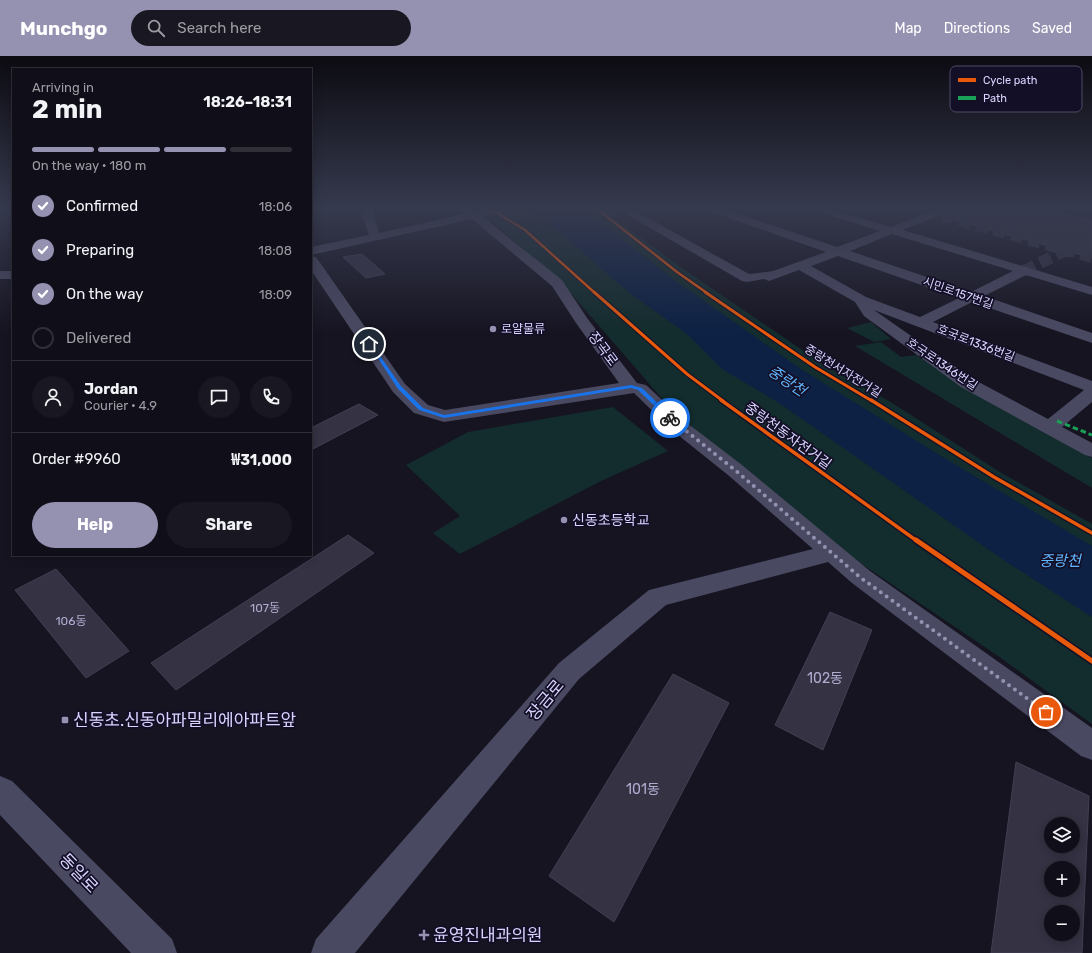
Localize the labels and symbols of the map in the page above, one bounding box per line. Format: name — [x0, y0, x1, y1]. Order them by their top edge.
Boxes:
legend — [950, 66, 1082, 112]
text: Cycle path — [983, 74, 1037, 87]
text: Path — [983, 92, 1007, 105]
street label: 시민로157번길 — [921, 274, 995, 312]
place label: 로얄물류 — [501, 322, 545, 336]
street label: 호국로1336번길 — [935, 322, 1017, 364]
marker: 로얄물류 — [488, 324, 498, 334]
pin — [352, 327, 386, 361]
street label: 장곡로 — [585, 328, 621, 370]
street label: 호국로1346번길 — [904, 335, 980, 393]
street label: 중랑천서자전거길 — [802, 342, 884, 400]
water label: 중랑천 — [765, 362, 811, 401]
courier — [650, 398, 690, 438]
street label: 중랑천동자전거길 — [741, 399, 835, 473]
place label: 신동초등학교 — [572, 512, 649, 529]
marker: 신동초등학교 — [559, 515, 569, 525]
water label: 중랑천 — [1039, 552, 1083, 570]
house number: 107동 — [250, 601, 280, 615]
house number: 106동 — [55, 614, 87, 628]
house number: 102동 — [807, 670, 843, 687]
street label: 장금로 — [522, 676, 568, 724]
pin — [1029, 695, 1063, 729]
place label: 신동초.신동아파밀리에아파트앞 — [73, 710, 297, 730]
marker: 신동초.신동아파밀리에아파트앞 — [60, 715, 70, 725]
house number: 101동 — [626, 781, 660, 798]
street label: 동일로 — [56, 849, 102, 897]
place label: 윤영진내과의원 — [433, 925, 542, 945]
marker: 윤영진내과의원 — [418, 929, 430, 941]

